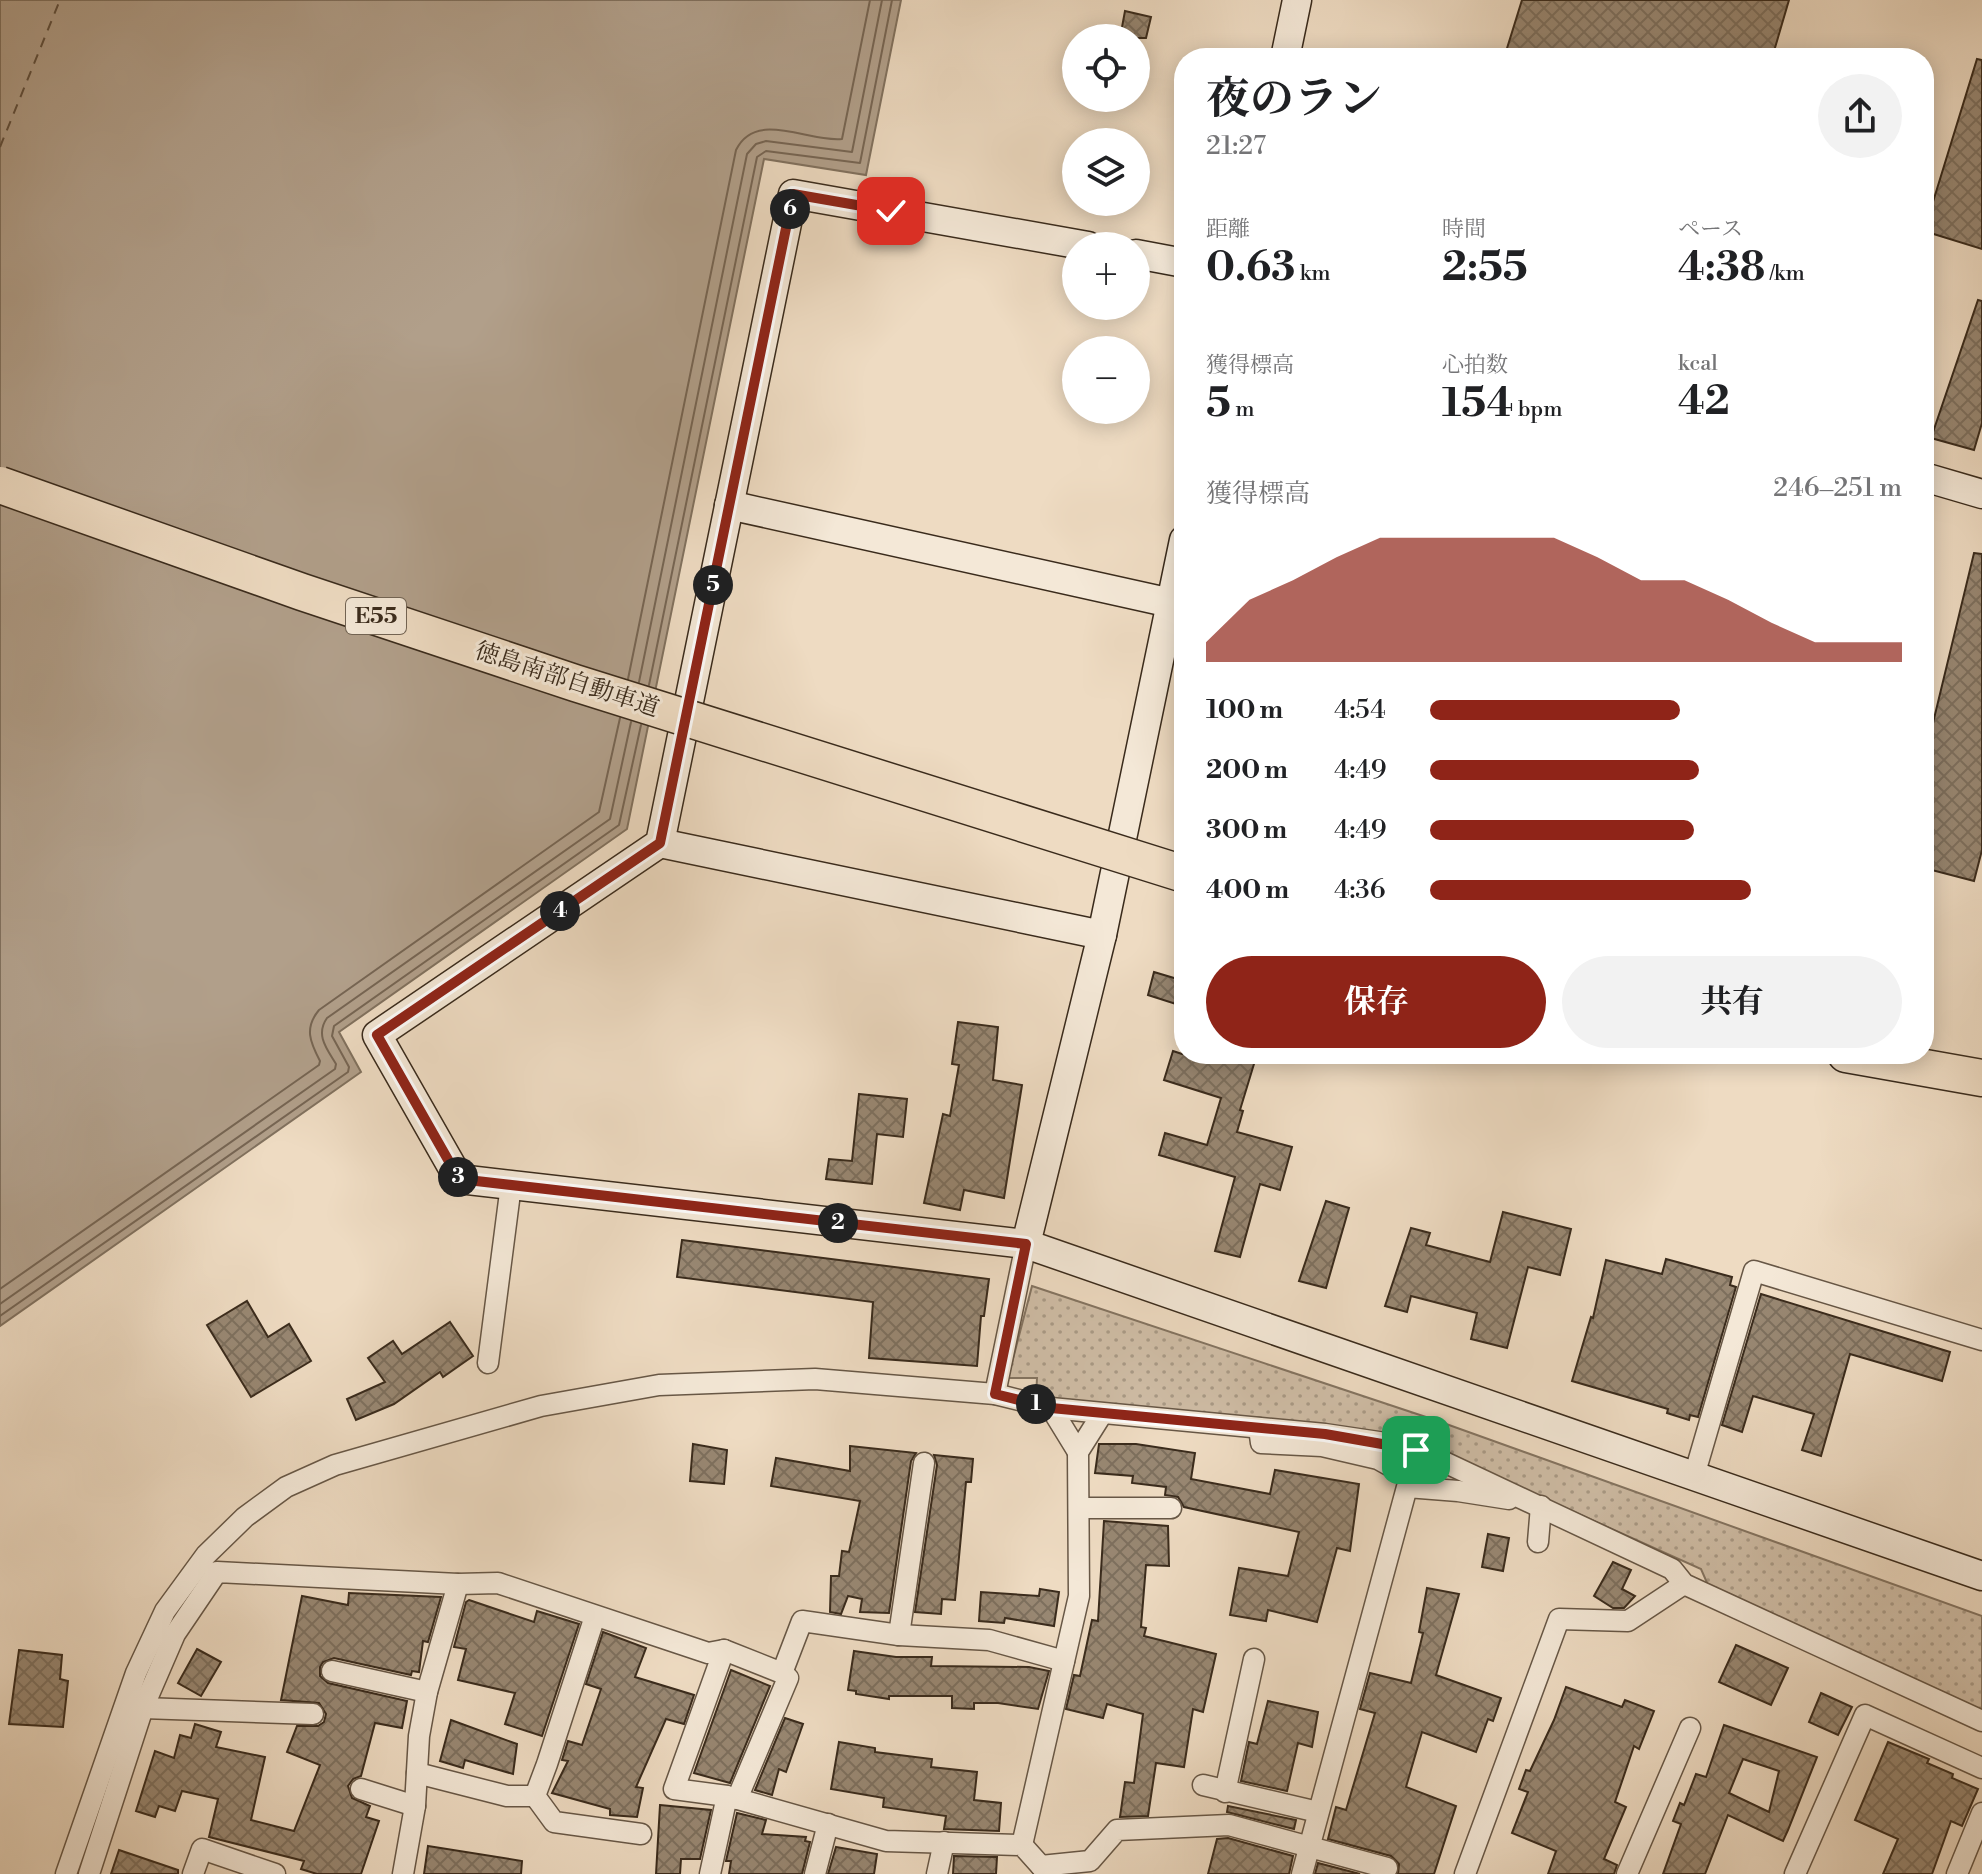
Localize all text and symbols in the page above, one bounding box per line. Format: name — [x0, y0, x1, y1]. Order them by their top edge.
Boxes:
map controls — [1062, 24, 1150, 424]
button: locate — [1062, 24, 1150, 112]
text: 夜のラン — [1206, 72, 1382, 127]
button: share — [1818, 74, 1902, 158]
button: layers — [1062, 128, 1150, 216]
text: 21:27 — [1206, 130, 1266, 162]
pin — [857, 177, 925, 245]
pin: 6 — [770, 189, 810, 229]
icon: check — [869, 189, 913, 233]
text: 6 — [783, 195, 797, 222]
text: 距離 — [1206, 216, 1250, 243]
text: 時間 — [1442, 216, 1486, 243]
text: ペース — [1678, 216, 1743, 243]
button: + — [1062, 232, 1150, 320]
text: 0.63 — [1206, 243, 1295, 293]
text: 2:55 — [1442, 243, 1528, 293]
text: 4:38 — [1678, 243, 1765, 293]
text: km — [1295, 260, 1331, 287]
text: /km — [1765, 260, 1805, 287]
button: − — [1062, 336, 1150, 424]
text: kcal — [1678, 350, 1718, 377]
text: 獲得標高 — [1206, 352, 1294, 379]
text: 心拍数 — [1442, 352, 1508, 379]
text: 42 — [1678, 377, 1730, 427]
text: 5 — [1206, 379, 1231, 429]
text: 154 — [1442, 379, 1513, 429]
text: m — [1231, 396, 1255, 423]
text: bpm — [1513, 396, 1563, 423]
text: 246–251 m — [1773, 472, 1902, 504]
text: 獲得標高 — [1206, 478, 1310, 510]
pin: 5 — [693, 565, 733, 605]
text: 5 — [706, 571, 720, 598]
road number: E55 — [346, 598, 406, 634]
street label: 徳島南部自動車道 — [471, 636, 663, 724]
text: 100 m — [1206, 694, 1283, 726]
text: 4:54 — [1334, 694, 1386, 726]
text: 200 m — [1206, 754, 1288, 786]
text: 4:49 — [1334, 754, 1387, 786]
text: 300 m — [1206, 814, 1287, 846]
text: 4:49 — [1334, 814, 1387, 846]
text: 400 m — [1206, 874, 1289, 906]
text: 4:36 — [1334, 874, 1385, 906]
pin: 4 — [540, 891, 580, 931]
text: 4 — [553, 897, 567, 924]
button: 保存 — [1206, 956, 1546, 1048]
button: 共有 — [1562, 956, 1902, 1048]
pin: 3 — [438, 1157, 478, 1197]
text: 3 — [451, 1163, 465, 1190]
pin: 2 — [818, 1203, 858, 1243]
text: 2 — [831, 1209, 845, 1236]
pin: 1 — [1016, 1384, 1056, 1424]
text: 1 — [1031, 1390, 1041, 1417]
pin — [1382, 1416, 1450, 1484]
icon: arrive — [1394, 1428, 1438, 1472]

